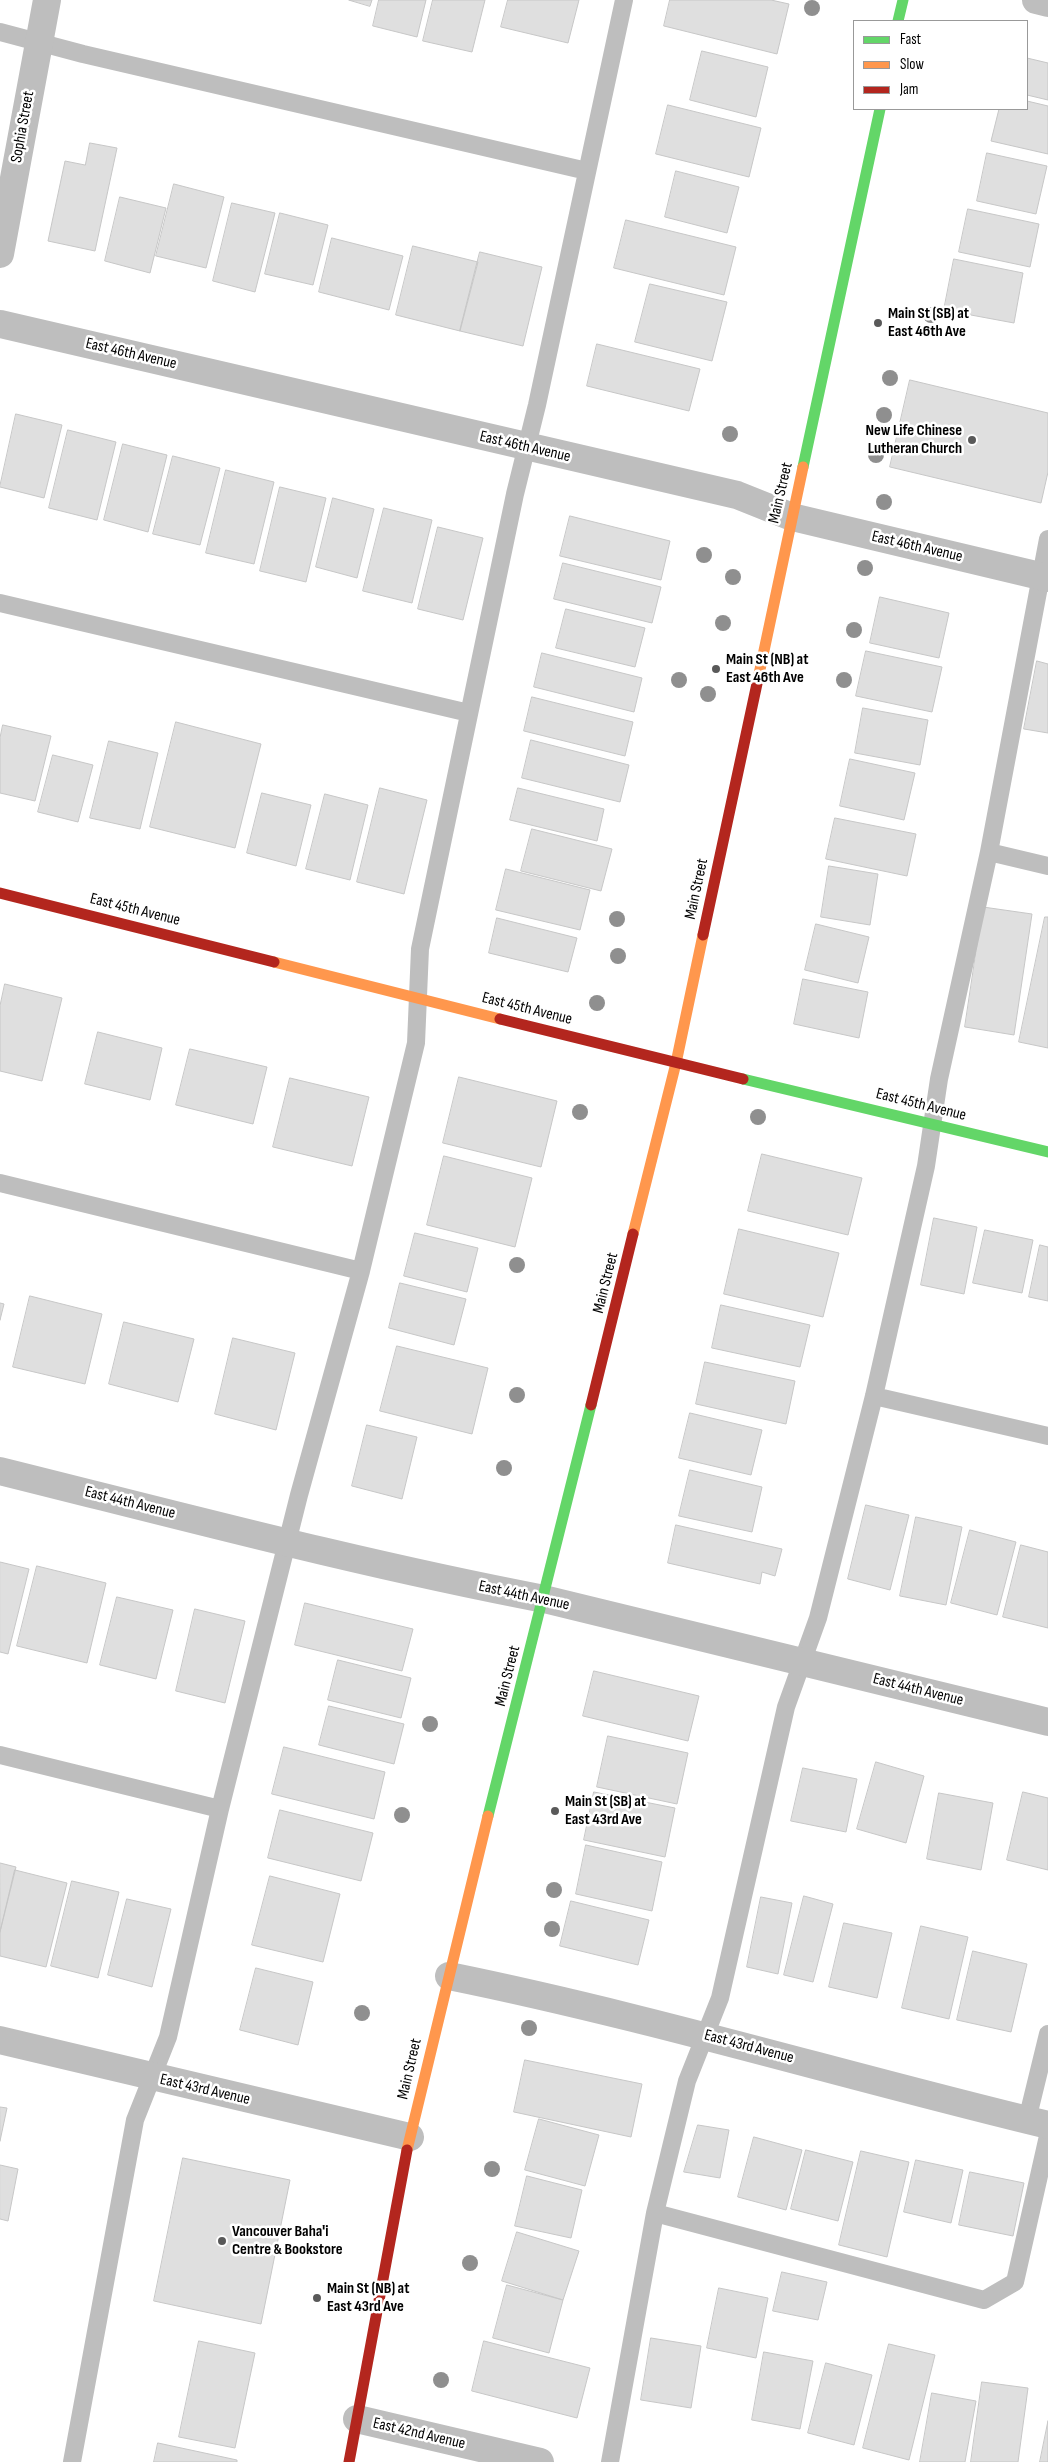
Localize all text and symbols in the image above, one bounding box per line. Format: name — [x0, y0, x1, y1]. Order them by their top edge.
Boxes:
legend — [853, 20, 1028, 110]
text: Fast — [900, 30, 921, 49]
text: Slow — [900, 55, 924, 74]
text: Jam — [900, 80, 918, 99]
street label: Sophia Street — [7, 90, 39, 164]
place label: Main St (SB) at East 46th Ave — [888, 304, 969, 342]
marker: Main St (SB) at East 46th Ave — [872, 317, 884, 329]
street label: East 46th Avenue — [84, 334, 178, 374]
place label: New Life Chinese Lutheran Church — [865, 421, 962, 459]
street label: East 46th Avenue — [478, 427, 572, 467]
marker: New Life Chinese Lutheran Church — [966, 434, 978, 446]
street label: Main Street — [765, 461, 797, 525]
street label: East 46th Avenue — [870, 527, 964, 567]
place label: Main St (NB) at East 46th Ave — [726, 650, 808, 688]
marker: Main St (NB) at East 46th Ave — [710, 663, 722, 675]
street label: Main Street — [681, 857, 713, 921]
street label: East 45th Avenue — [88, 890, 182, 930]
street label: East 45th Avenue — [480, 989, 574, 1029]
street label: East 45th Avenue — [874, 1085, 968, 1125]
street label: Main Street — [589, 1251, 623, 1315]
street label: East 44th Avenue — [83, 1482, 177, 1524]
street label: East 44th Avenue — [477, 1577, 571, 1615]
street label: Main Street — [491, 1644, 525, 1708]
street label: East 44th Avenue — [871, 1669, 965, 1711]
place label: Main St (SB) at East 43rd Ave — [565, 1792, 646, 1830]
marker: Main St (SB) at East 43rd Ave — [549, 1805, 561, 1817]
street label: East 43rd Avenue — [702, 2026, 796, 2068]
street label: Main Street — [394, 2037, 426, 2101]
street label: East 43rd Avenue — [158, 2070, 252, 2110]
place label: Vancouver Baha'i Centre & Bookstore — [232, 2222, 342, 2260]
marker: Vancouver Baha'i Centre & Bookstore — [216, 2235, 228, 2247]
place label: Main St (NB) at East 43rd Ave — [327, 2279, 409, 2317]
marker: Main St (NB) at East 43rd Ave — [311, 2292, 323, 2304]
street label: East 42nd Avenue — [371, 2414, 467, 2454]

